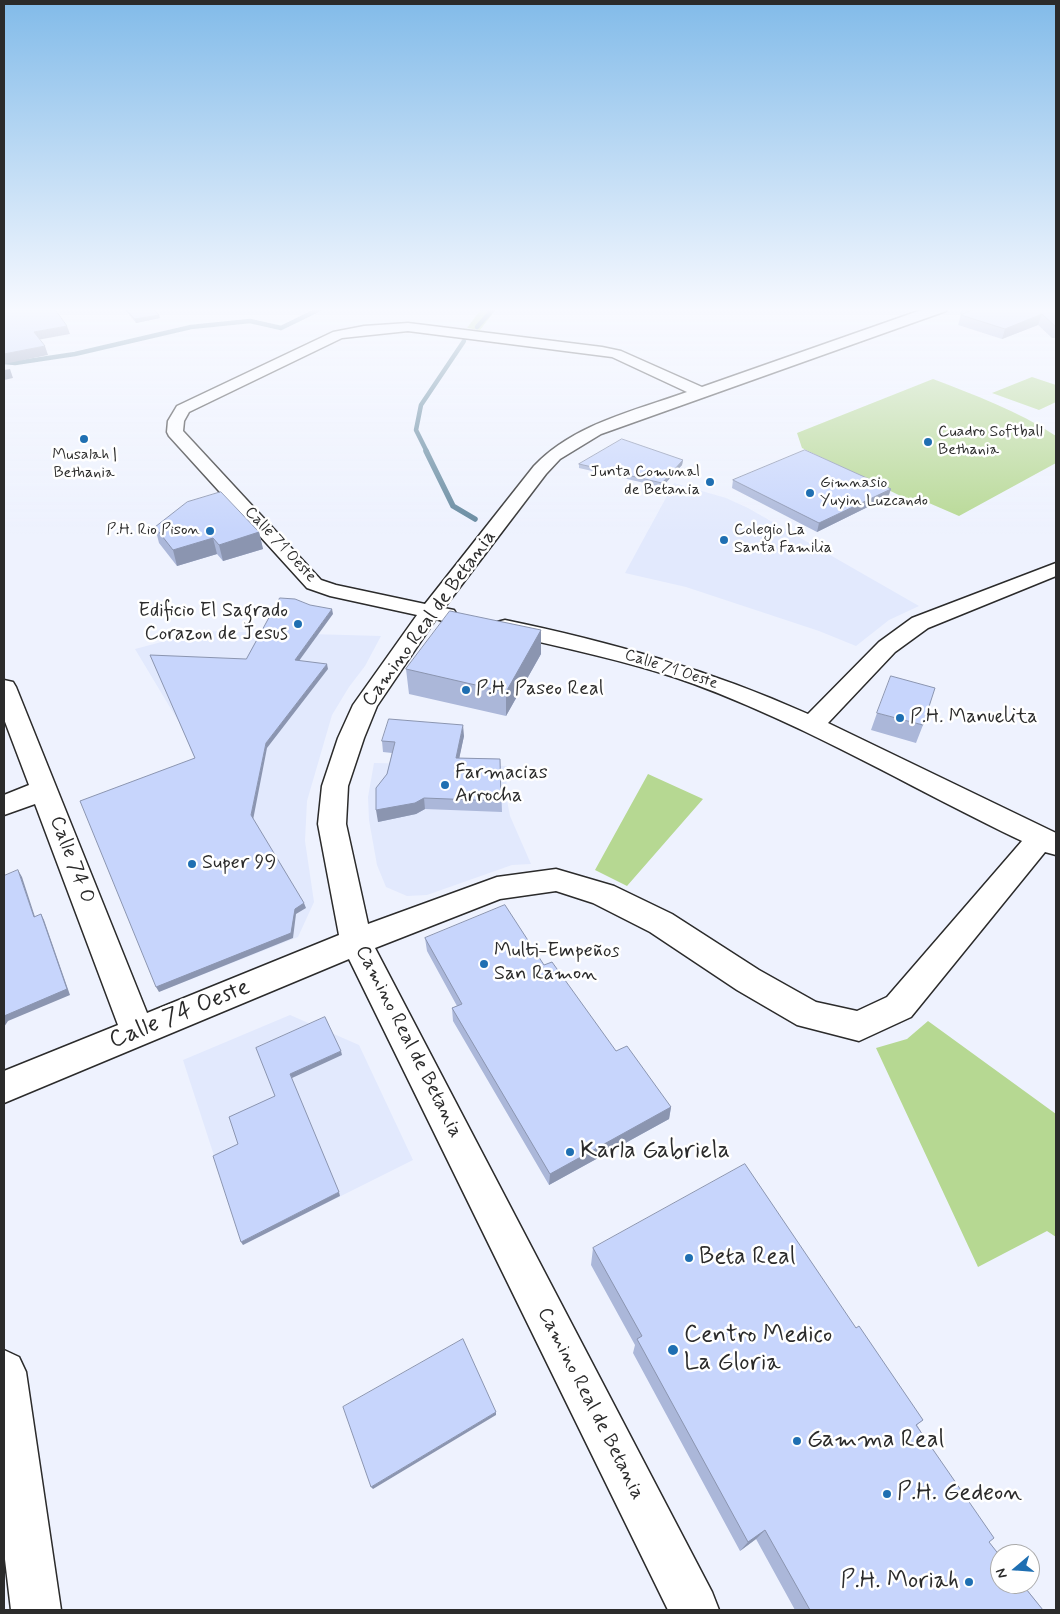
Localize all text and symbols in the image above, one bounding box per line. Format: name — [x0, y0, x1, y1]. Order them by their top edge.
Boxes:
place label: Cuadro Softball Bethania — [938, 423, 1043, 461]
marker: Musalah | Bethania — [78, 433, 90, 445]
marker: Cuadro Softball Bethania — [922, 436, 934, 448]
place label: Musalah | Bethania — [52, 446, 116, 484]
place label: Junta Comunal de Betania — [590, 463, 700, 501]
place label: Gimnasio Yuyin Luzcando — [820, 474, 928, 512]
marker: Junta Comunal de Betania — [704, 476, 716, 488]
marker: Gimnasio Yuyin Luzcando — [804, 487, 816, 499]
street label: Calle 71 Oeste — [240, 503, 320, 587]
place label: P.H. Rio Pison — [106, 521, 200, 541]
place label: Colegio La Santa Familia — [734, 521, 832, 559]
marker: P.H. Rio Pison — [204, 525, 216, 537]
street label: Camino Real de Betania — [358, 526, 502, 712]
marker: Colegio La Santa Familia — [718, 534, 730, 546]
place label: Edificio El Sagrado Corazon de Jesus — [138, 600, 288, 647]
marker: Edificio El Sagrado Corazon de Jesus — [292, 618, 304, 630]
street label: Calle 71 Oeste — [622, 646, 720, 694]
place label: P.H. Paseo Real — [476, 678, 604, 702]
marker: P.H. Paseo Real — [460, 684, 472, 696]
place label: P.H. Manuelita — [910, 706, 1038, 730]
marker: P.H. Manuelita — [894, 712, 906, 724]
place label: Farmacias Arrocha — [455, 762, 548, 809]
marker: Farmacias Arrocha — [439, 779, 451, 791]
street label: Calle 74 O — [43, 813, 99, 907]
place label: Super 99 — [202, 852, 276, 876]
marker: Super 99 — [186, 858, 198, 870]
place label: Multi-Empeños San Ramon — [494, 940, 620, 987]
street label: Camino Real de Betania — [349, 942, 467, 1142]
marker: Multi-Empeños San Ramon — [478, 958, 490, 970]
street label: Calle 74 Oeste — [105, 974, 255, 1056]
place label: Karla Gabriela — [580, 1138, 730, 1166]
marker: Karla Gabriela — [564, 1146, 576, 1158]
place label: Beta Real — [699, 1244, 796, 1272]
marker: Beta Real — [683, 1252, 695, 1264]
street label: Camino Real de Betania — [531, 1304, 649, 1504]
place label: Centro Medico La Gloria — [684, 1322, 832, 1378]
marker: Centro Medico La Gloria — [666, 1343, 680, 1357]
place label: Gamma Real — [807, 1427, 944, 1455]
marker: Gamma Real — [791, 1435, 803, 1447]
place label: P.H. Gedeon — [897, 1480, 1022, 1508]
marker: P.H. Gedeon — [881, 1488, 893, 1500]
north arrow — [990, 1544, 1040, 1594]
text: N — [992, 1566, 1012, 1581]
place label: P.H. Moriah — [840, 1568, 959, 1596]
marker: P.H. Moriah — [963, 1576, 975, 1588]

